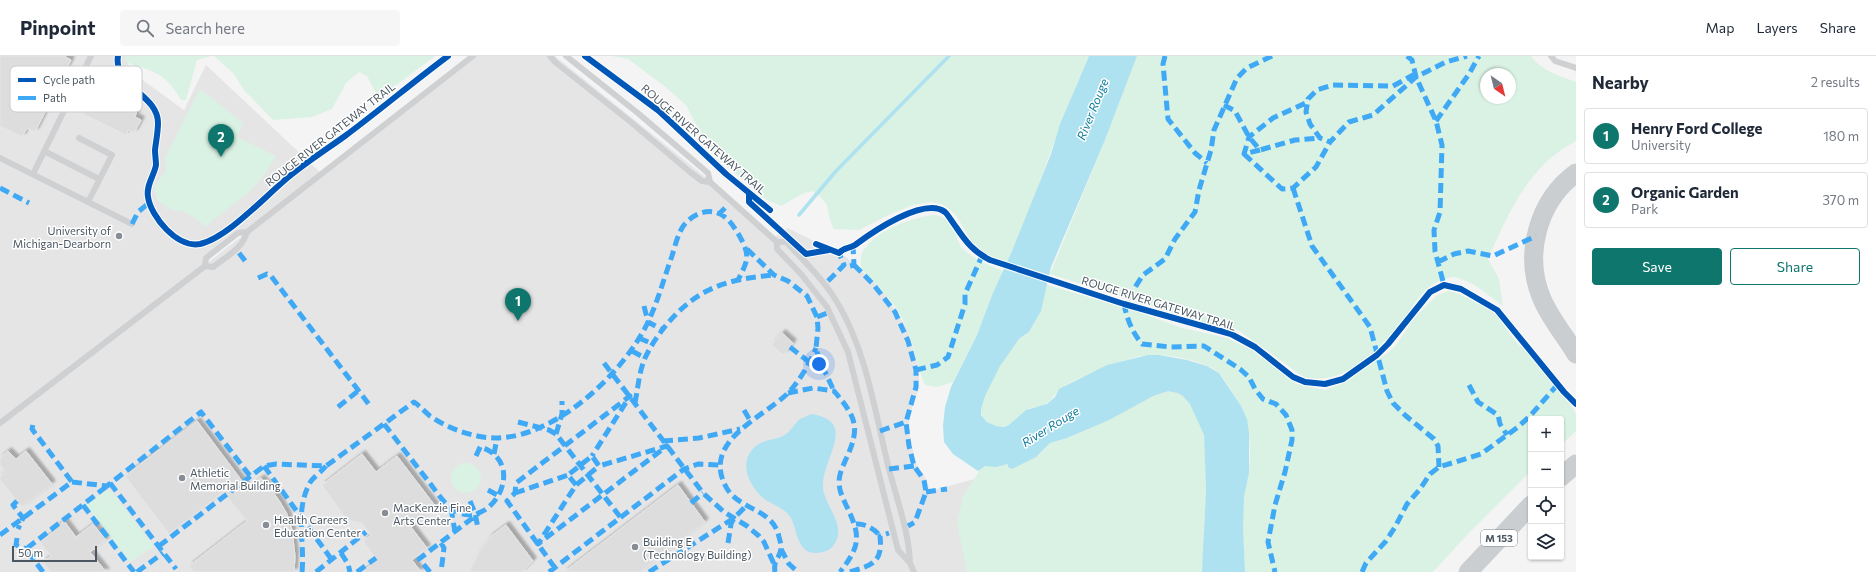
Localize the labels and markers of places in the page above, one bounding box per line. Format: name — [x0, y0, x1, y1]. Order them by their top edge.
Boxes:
pin: 2 — [208, 124, 234, 157]
place label: University of Michigan-Dearborn — [13, 224, 112, 250]
marker: University of Michigan-Dearborn — [114, 231, 124, 241]
pin: 1 — [505, 288, 531, 321]
place label: Athletic Memorial Building — [190, 466, 281, 492]
marker: Athletic Memorial Building — [177, 473, 187, 483]
place label: MacKenzie Fine Arts Center — [393, 501, 471, 527]
marker: MacKenzie Fine Arts Center — [380, 508, 390, 518]
place label: Health Careers Education Center — [274, 513, 361, 539]
marker: Health Careers Education Center — [261, 520, 271, 530]
place label: Building E (Technology Building) — [643, 535, 752, 561]
marker: Building E (Technology Building) — [630, 542, 640, 552]

